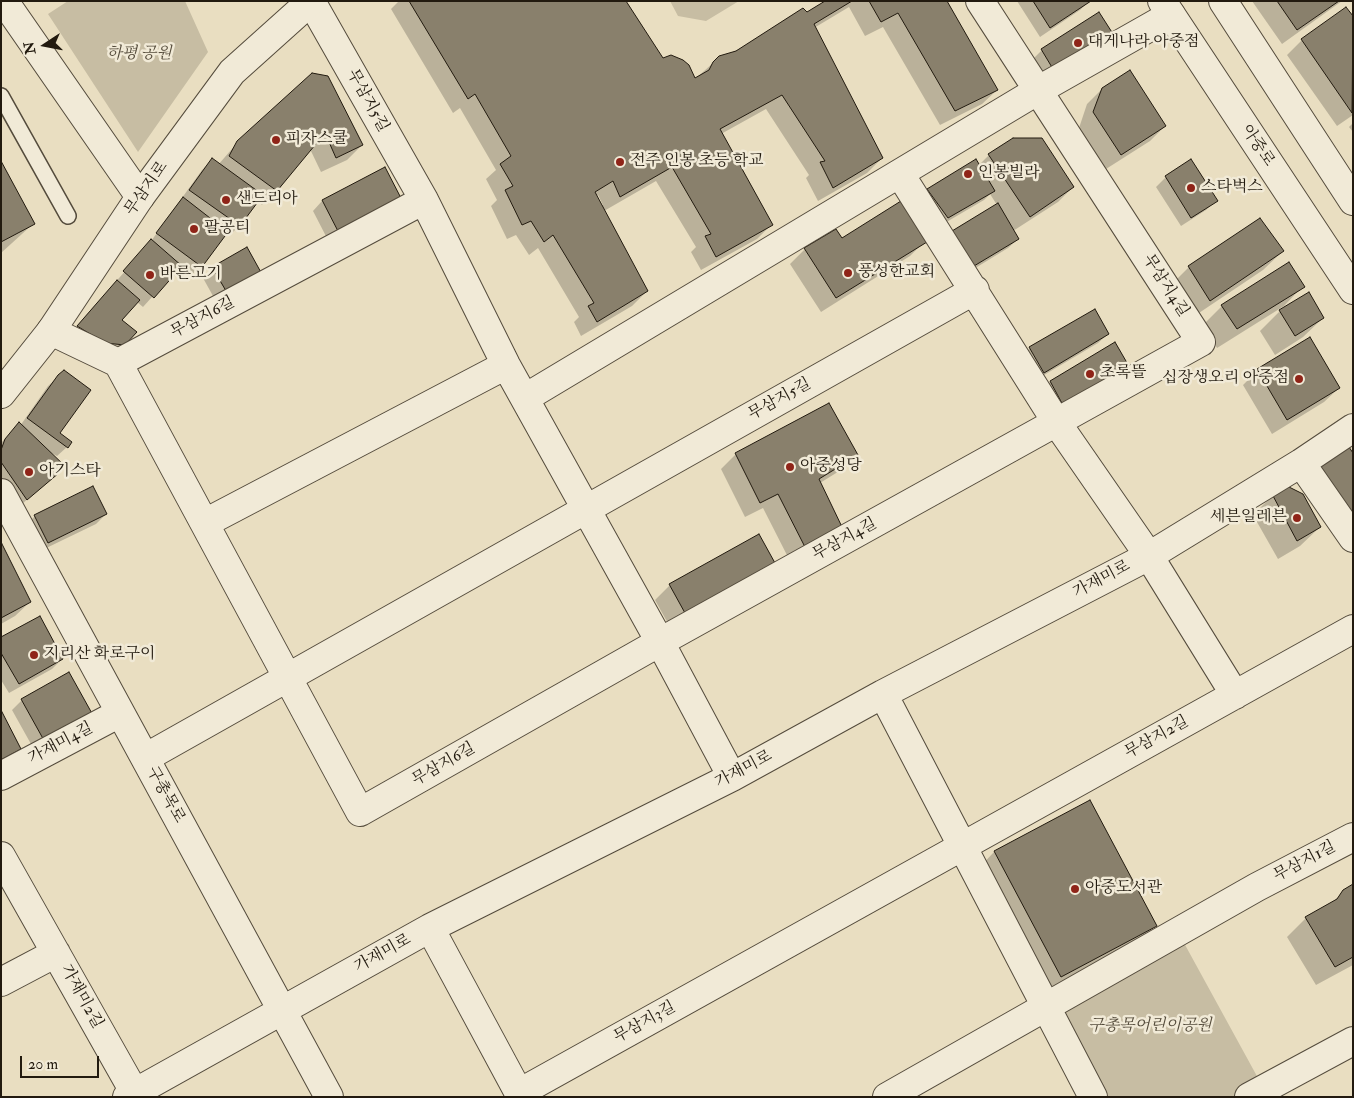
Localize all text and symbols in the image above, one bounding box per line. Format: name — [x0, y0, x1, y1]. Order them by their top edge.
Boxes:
north arrow — [20, 20, 70, 70]
place label: 대게나라 아중점 — [1088, 33, 1200, 53]
marker: 대게나라 아중점 — [1072, 37, 1084, 49]
text: N — [20, 40, 39, 56]
park label: 하평 공원 — [106, 45, 172, 65]
street label: 무삼지5길 — [342, 66, 392, 136]
street label: 아중로 — [1236, 121, 1278, 171]
place label: 피자스쿨 — [286, 130, 348, 150]
marker: 피자스쿨 — [270, 134, 282, 146]
place label: 전주 인봉 초등 학교 — [630, 152, 764, 172]
marker: 전주 인봉 초등 학교 — [614, 156, 626, 168]
street label: 무삼지로 — [121, 158, 173, 220]
place label: 인봉빌라 — [978, 164, 1040, 184]
marker: 인봉빌라 — [962, 168, 974, 180]
place label: 스타벅스 — [1201, 178, 1263, 198]
marker: 스타벅스 — [1185, 182, 1197, 194]
place label: 샌드리아 — [236, 190, 298, 210]
marker: 샌드리아 — [220, 194, 232, 206]
place label: 팔공티 — [204, 219, 250, 239]
marker: 팔공티 — [188, 223, 200, 235]
street label: 무삼지4길 — [1138, 251, 1192, 321]
place label: 풍성한교회 — [858, 263, 935, 283]
place label: 바른고기 — [160, 265, 222, 285]
marker: 풍성한교회 — [842, 267, 854, 279]
marker: 바른고기 — [144, 269, 156, 281]
street label: 무삼지6길 — [168, 293, 238, 343]
place label: 초록뜰 — [1100, 364, 1146, 384]
marker: 초록뜰 — [1084, 368, 1096, 380]
place label: 십장생오리 아중점 — [1162, 369, 1289, 389]
marker: 십장생오리 아중점 — [1293, 373, 1305, 385]
street label: 무삼지5길 — [745, 375, 815, 425]
place label: 아중성당 — [800, 457, 862, 477]
marker: 아중성당 — [784, 461, 796, 473]
place label: 아기스타 — [39, 462, 101, 482]
marker: 아기스타 — [23, 466, 35, 478]
place label: 세븐일레븐 — [1210, 508, 1287, 528]
marker: 세븐일레븐 — [1291, 512, 1303, 524]
street label: 무삼지4길 — [810, 515, 880, 565]
street label: 가재미로 — [1070, 557, 1134, 603]
place label: 지리산 화로구이 — [44, 645, 156, 665]
marker: 지리산 화로구이 — [28, 649, 40, 661]
street label: 무삼지2길 — [1122, 713, 1192, 763]
street label: 가재미4길 — [25, 719, 97, 769]
street label: 무삼지6길 — [409, 739, 479, 791]
street label: 가재미로 — [712, 747, 776, 793]
street label: 구총목로 — [142, 763, 188, 827]
street label: 무삼지1길 — [1271, 838, 1339, 886]
place label: 아중도서관 — [1085, 879, 1162, 899]
marker: 아중도서관 — [1069, 883, 1081, 895]
street label: 가재미로 — [351, 931, 415, 977]
street label: 가재미2길 — [56, 962, 106, 1032]
street label: 무삼지3길 — [611, 998, 679, 1048]
park label: 구총목어린이공원 — [1088, 1017, 1212, 1037]
scale bar — [22, 1046, 101, 1078]
text: 20 m — [28, 1055, 58, 1074]

